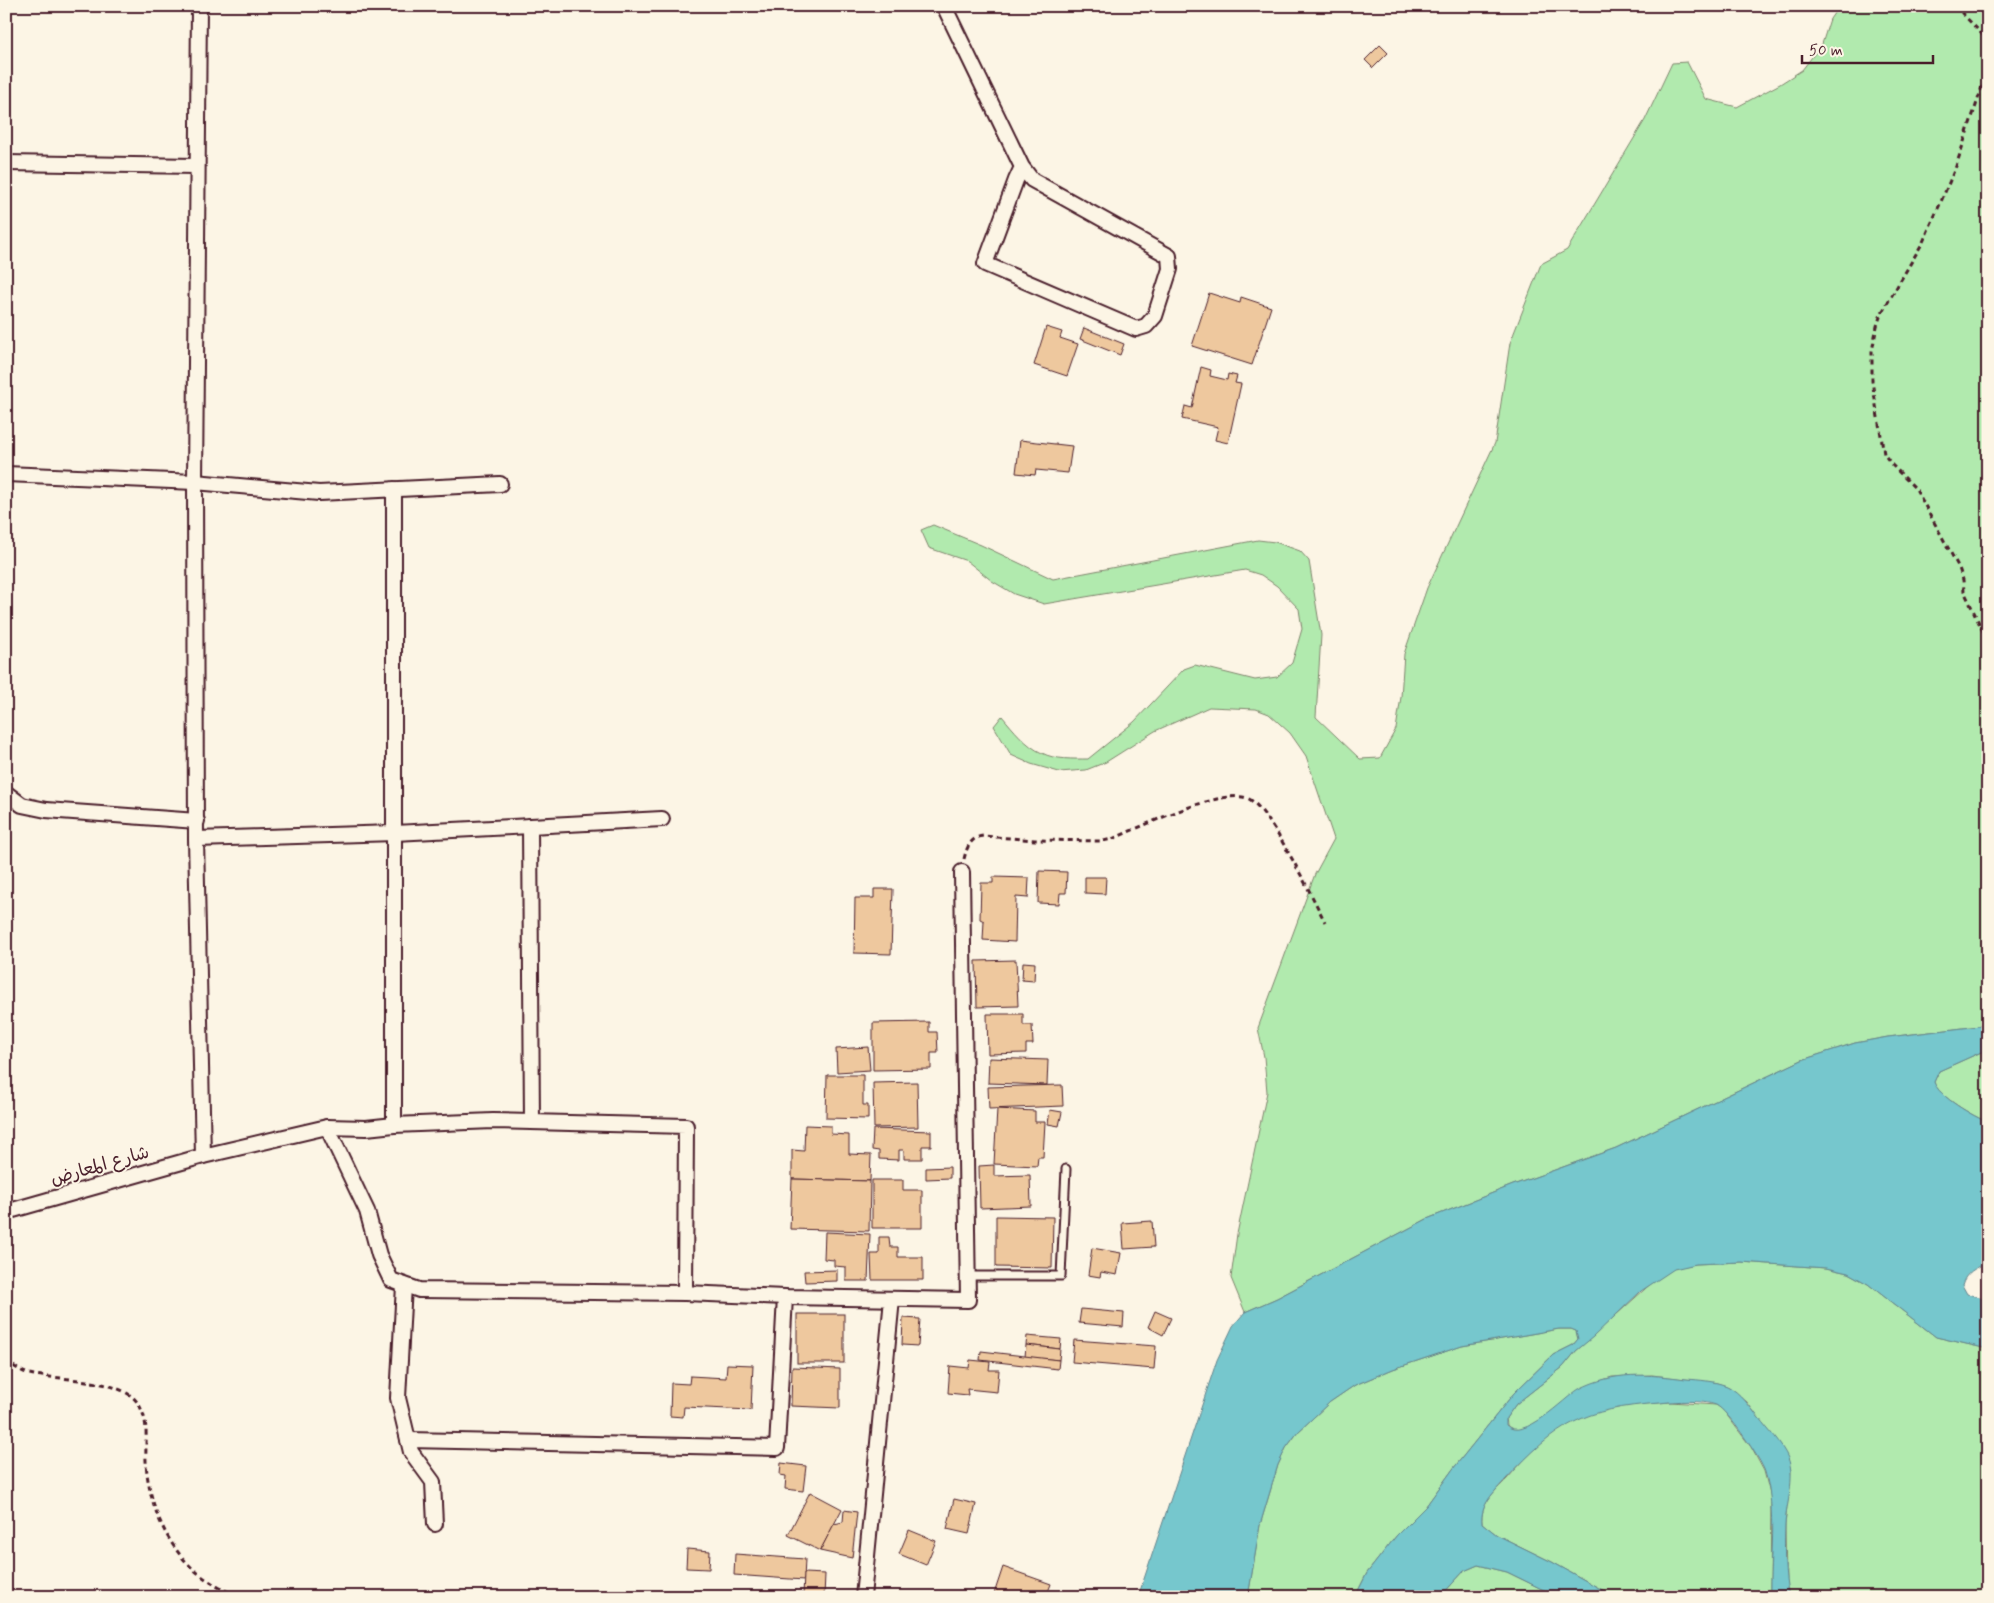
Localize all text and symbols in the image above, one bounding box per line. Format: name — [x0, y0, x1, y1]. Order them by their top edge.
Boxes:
scale bar — [1802, 32, 1933, 64]
text: 50 m — [1809, 41, 1843, 61]
street label: شارع المعارض — [48, 1140, 152, 1192]

